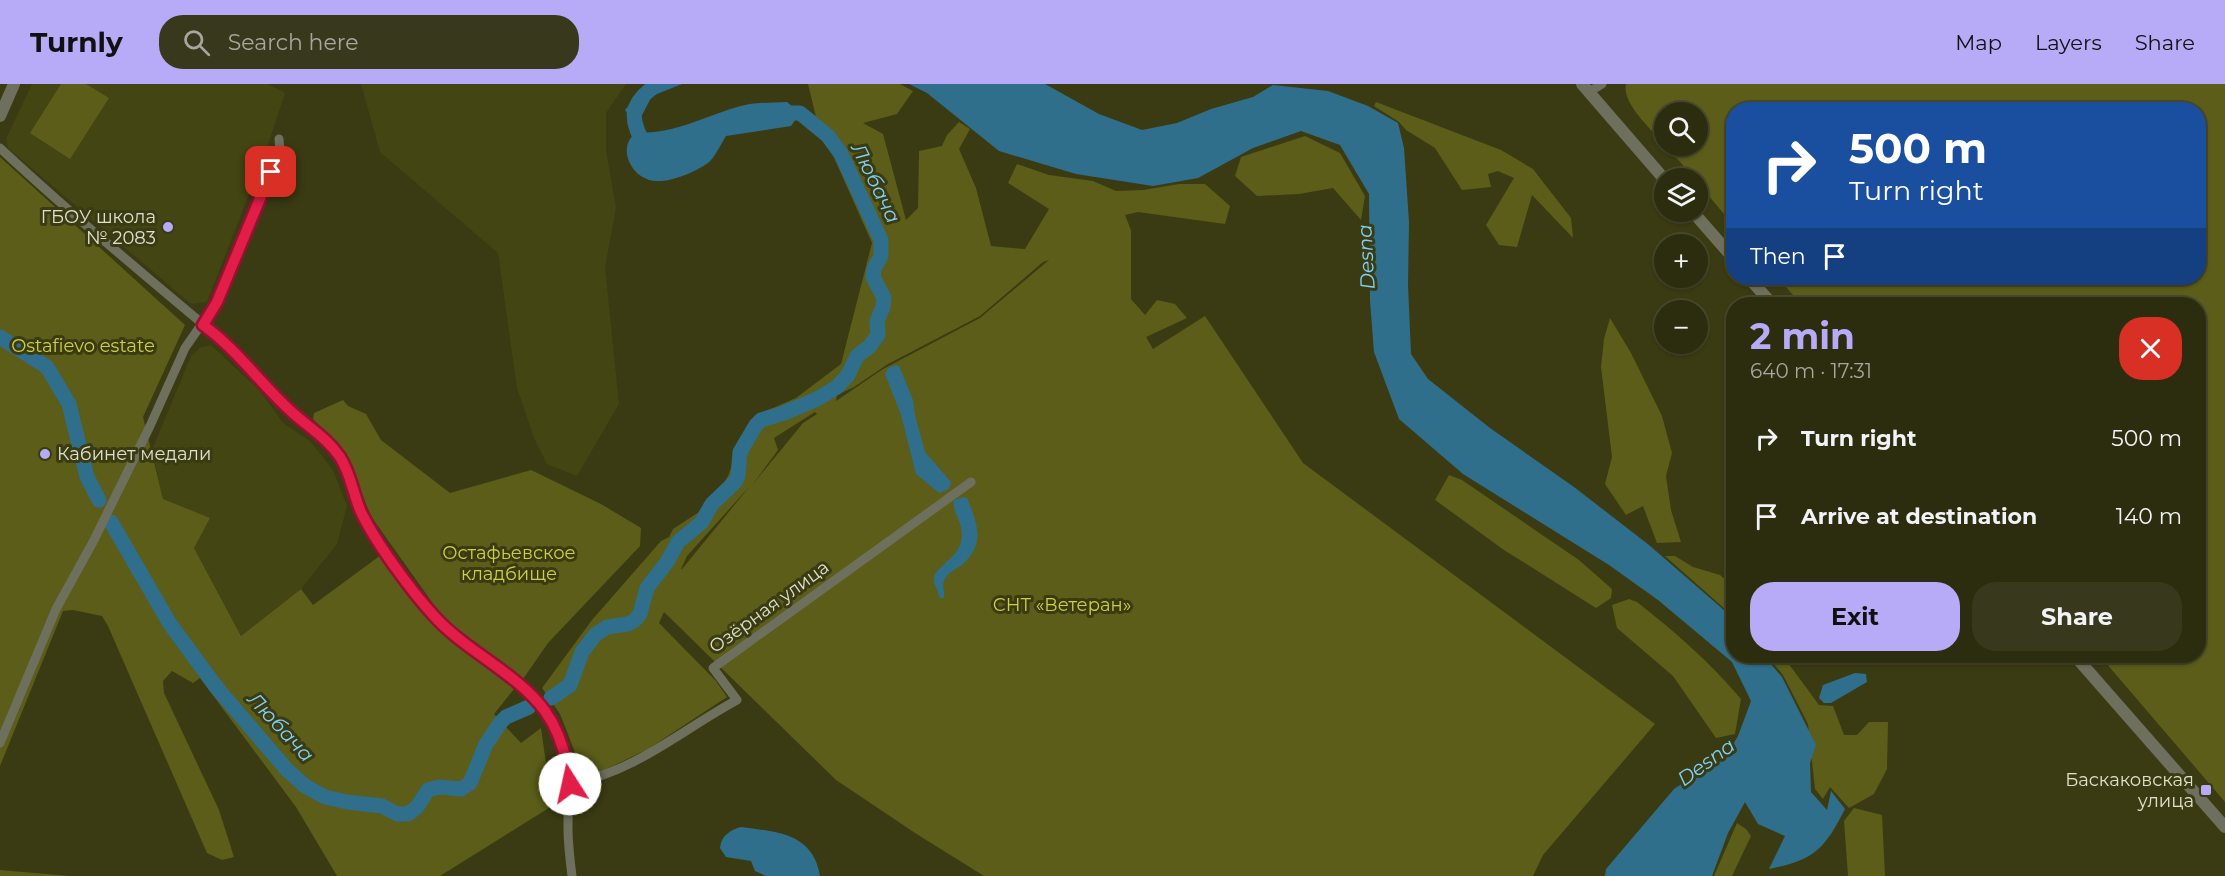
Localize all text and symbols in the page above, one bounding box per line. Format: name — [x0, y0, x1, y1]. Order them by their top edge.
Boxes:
search box — [159, 15, 579, 69]
text: Turnly — [30, 25, 123, 59]
icon: search — [180, 26, 213, 59]
text: Search here — [228, 29, 359, 56]
text: Map — [1955, 30, 2002, 55]
text: Layers — [2035, 30, 2102, 55]
text: Share — [2135, 30, 2195, 55]
map controls — [1654, 102, 1708, 354]
button: search — [1654, 102, 1708, 156]
text: 500 m — [1849, 122, 1987, 174]
icon: right — [1750, 126, 1828, 204]
water label: Любача — [846, 138, 906, 227]
pin — [245, 146, 296, 197]
icon: arrive — [254, 155, 287, 188]
button: layers — [1654, 168, 1708, 222]
text: Turn right — [1849, 174, 1984, 207]
place label: ГБОУ школа № 2083 — [41, 206, 156, 249]
marker: ГБОУ школа № 2083 — [161, 220, 175, 234]
water label: Desna — [1352, 224, 1380, 290]
button: + — [1654, 234, 1708, 288]
icon: arrive — [1818, 240, 1851, 273]
text: Then — [1750, 243, 1806, 270]
button: − — [1654, 300, 1708, 354]
text: 2 min — [1750, 314, 1855, 358]
button: close — [2119, 317, 2182, 380]
park label: Ostafievo estate — [11, 335, 155, 357]
text: 640 m · 17:31 — [1750, 359, 1872, 383]
icon: right — [1750, 422, 1783, 455]
text: Turn right — [1801, 425, 1916, 452]
text: 500 m — [2111, 425, 2182, 452]
place label: Кабинет медали — [57, 443, 211, 465]
marker: Кабинет медали — [38, 447, 52, 461]
icon: arrive — [1750, 500, 1783, 533]
text: Arrive at destination — [1801, 503, 2037, 530]
text: 140 m — [2116, 503, 2182, 530]
park label: Остафьевское кладбище — [442, 542, 576, 585]
street label: Озёрная улица — [705, 556, 833, 658]
button: Exit — [1750, 582, 1960, 651]
button: Share — [1972, 582, 2182, 651]
park label: СНТ «Ветеран» — [993, 594, 1131, 616]
water label: Любача — [242, 687, 319, 767]
water label: Desna — [1672, 733, 1740, 791]
position arrow — [538, 752, 602, 816]
place label: Баскаковская улица — [2065, 769, 2194, 812]
marker: Баскаковская улица — [2199, 783, 2213, 797]

